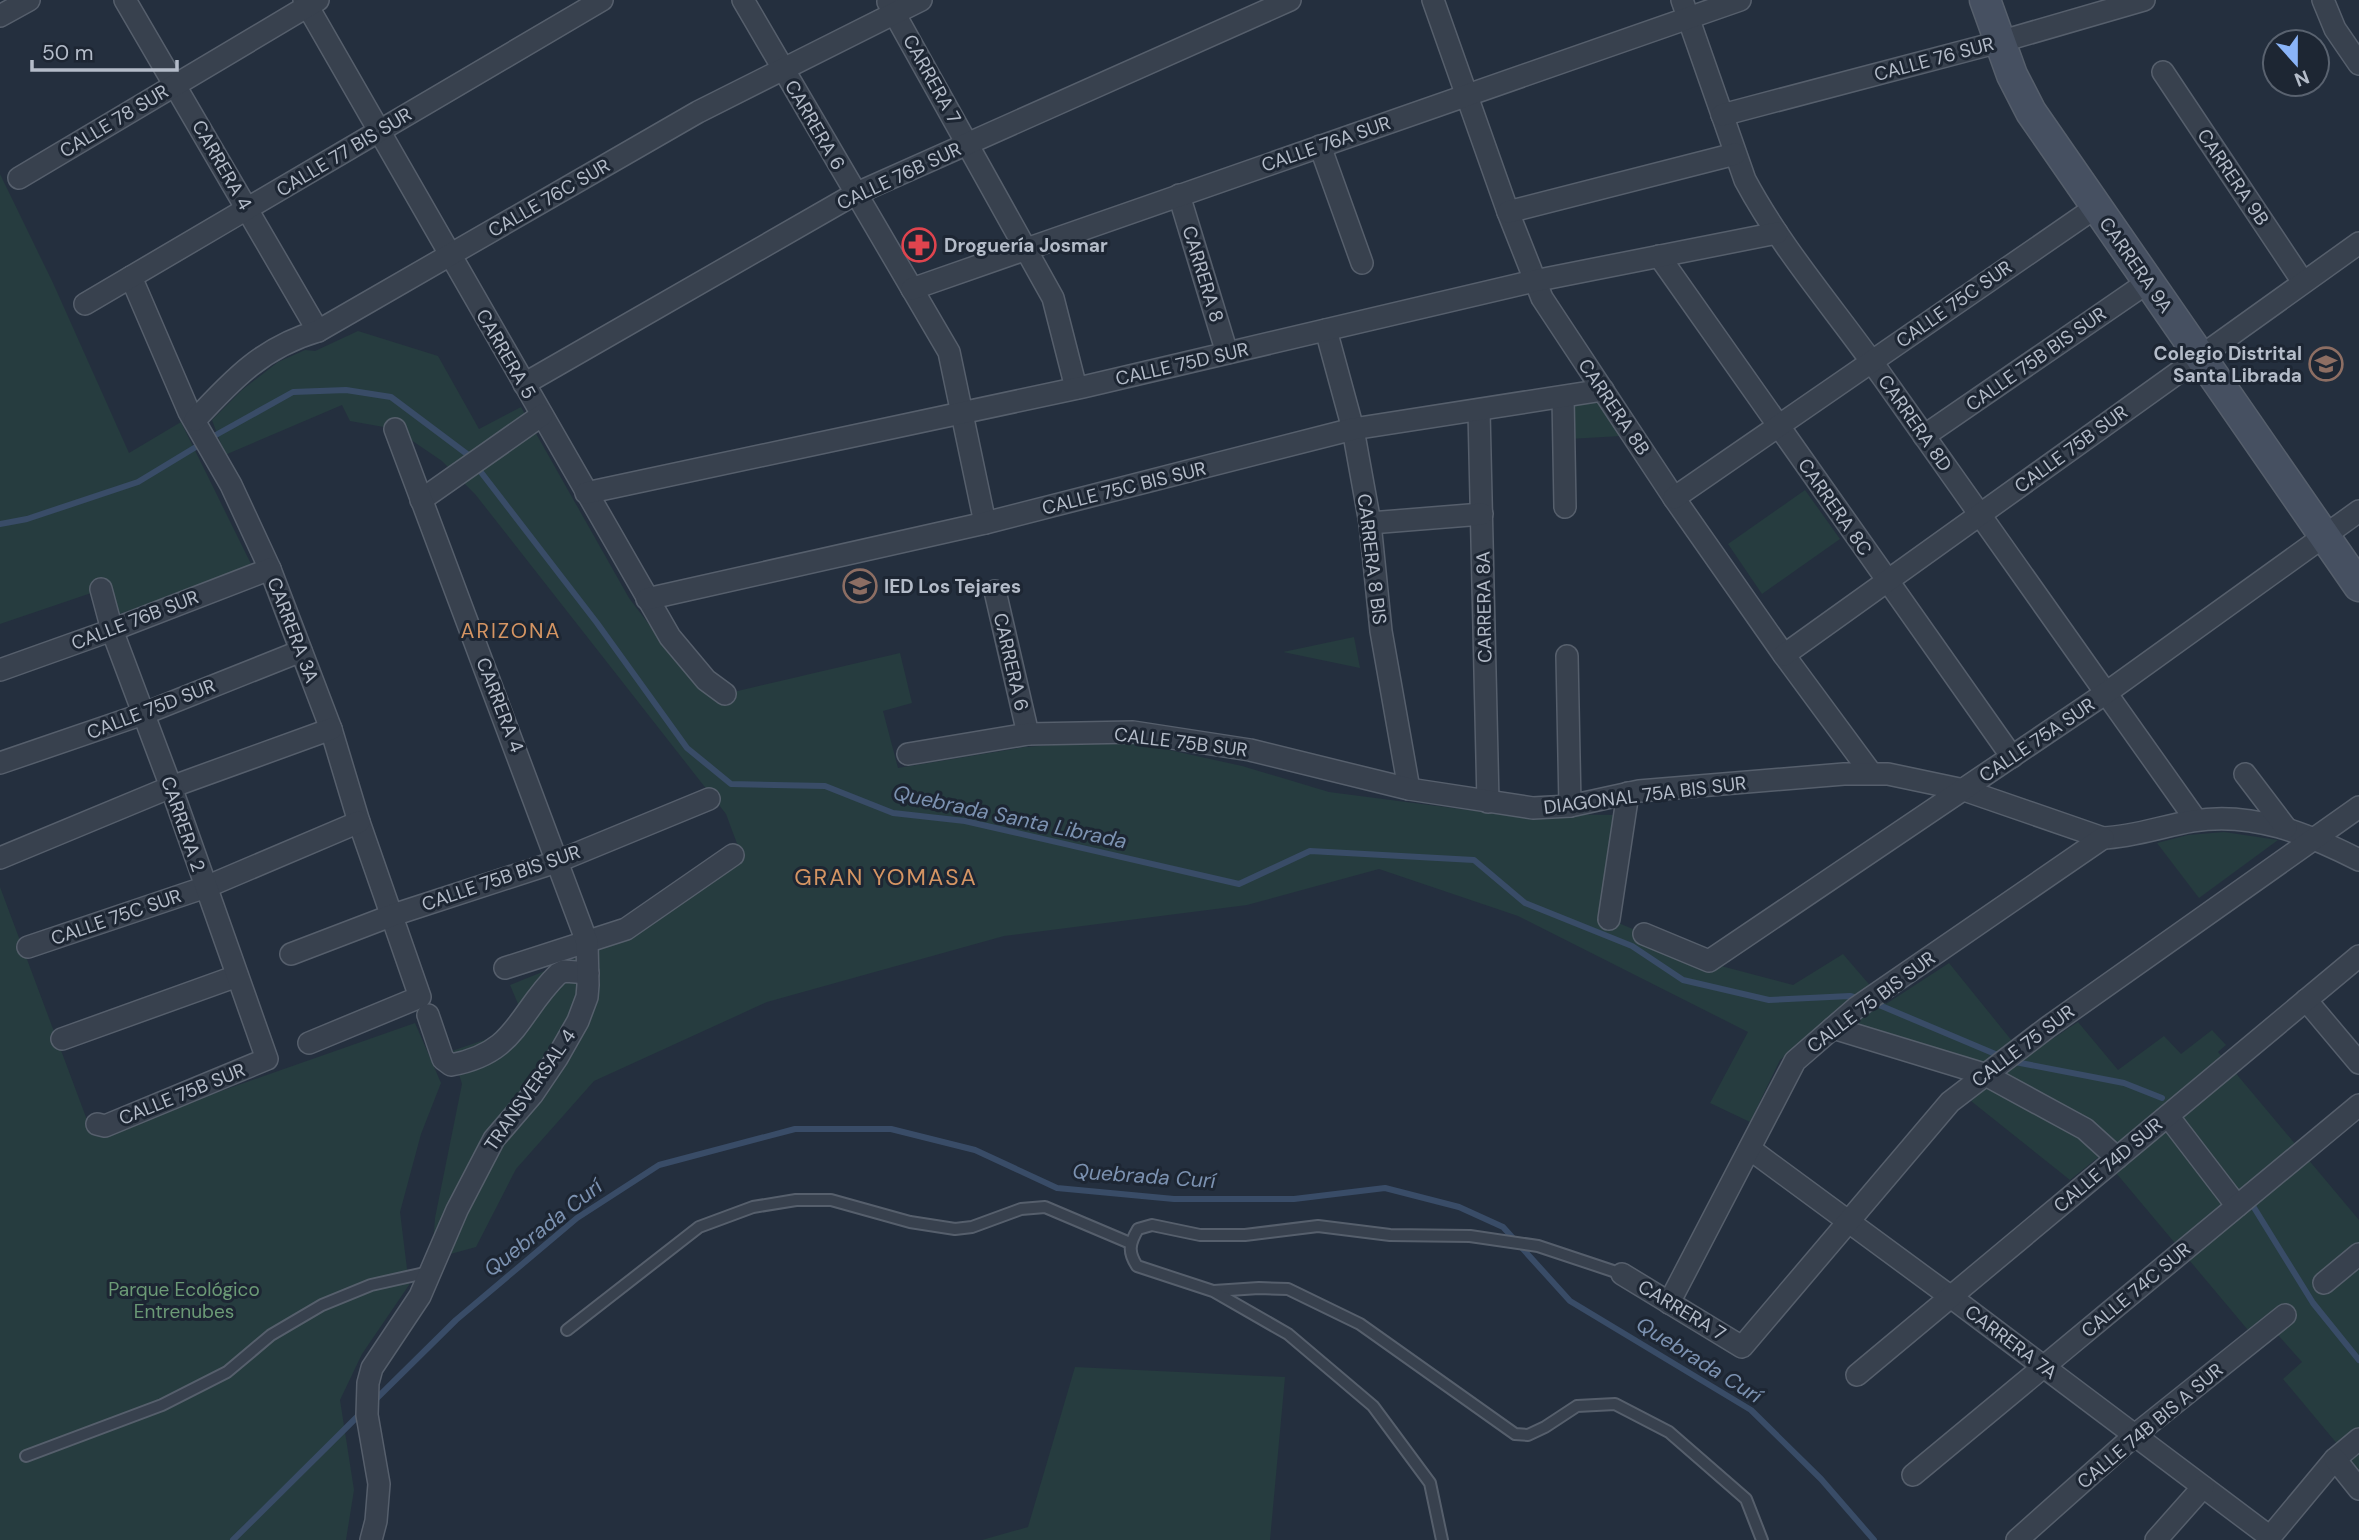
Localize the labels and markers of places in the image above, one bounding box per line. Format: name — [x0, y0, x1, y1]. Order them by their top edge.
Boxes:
pharmacy icon: Droguería Josmar — [900, 226, 938, 264]
place label: Droguería Josmar — [944, 233, 1108, 258]
place label: Colegio Distrital Santa Librada — [2153, 341, 2302, 388]
school or university icon: Colegio Distrital Santa Librada — [2307, 345, 2345, 383]
school or university icon: IED Los Tejares — [841, 567, 879, 605]
place label: IED Los Tejares — [884, 574, 1021, 599]

